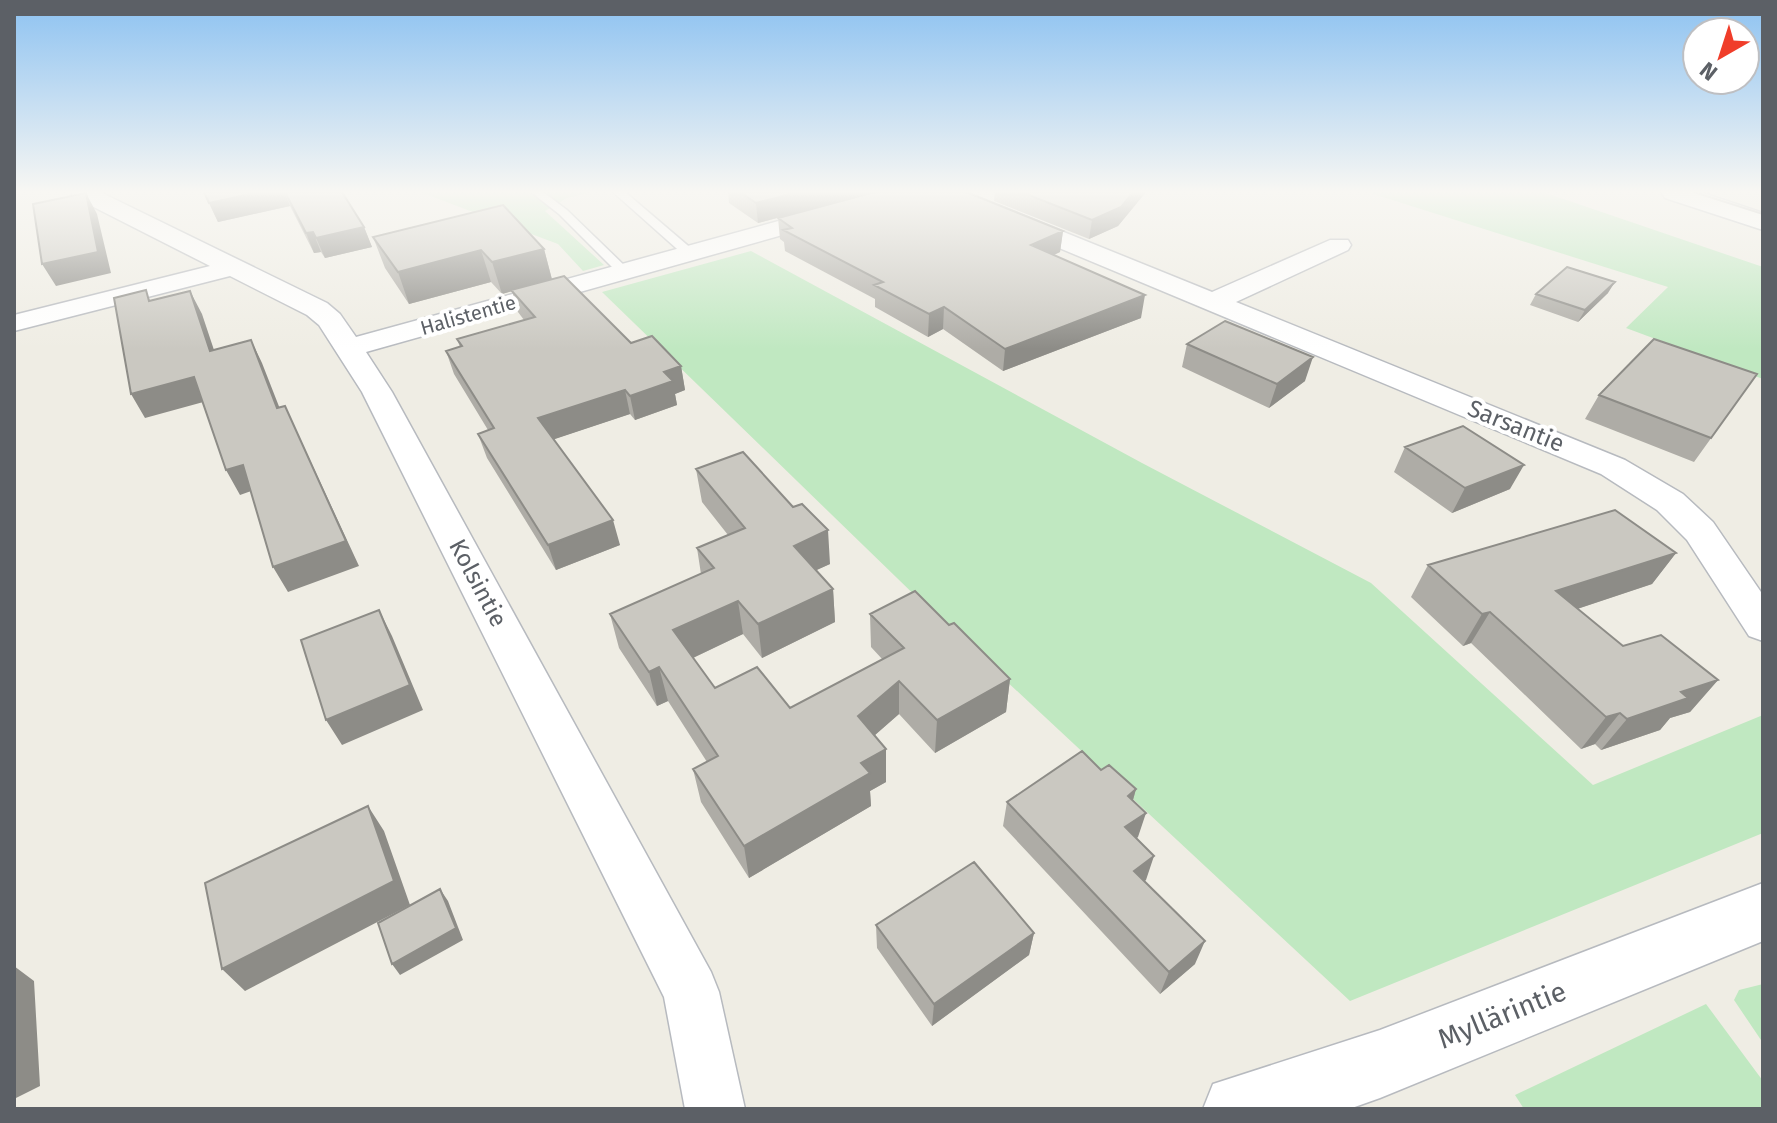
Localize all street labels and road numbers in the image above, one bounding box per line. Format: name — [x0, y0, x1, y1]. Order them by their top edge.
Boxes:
street label: Halistentie — [417, 290, 519, 340]
street label: Sarsantie — [1464, 394, 1568, 458]
street label: Kolsintie — [443, 534, 513, 632]
street label: Myllärintie — [1433, 974, 1571, 1056]

